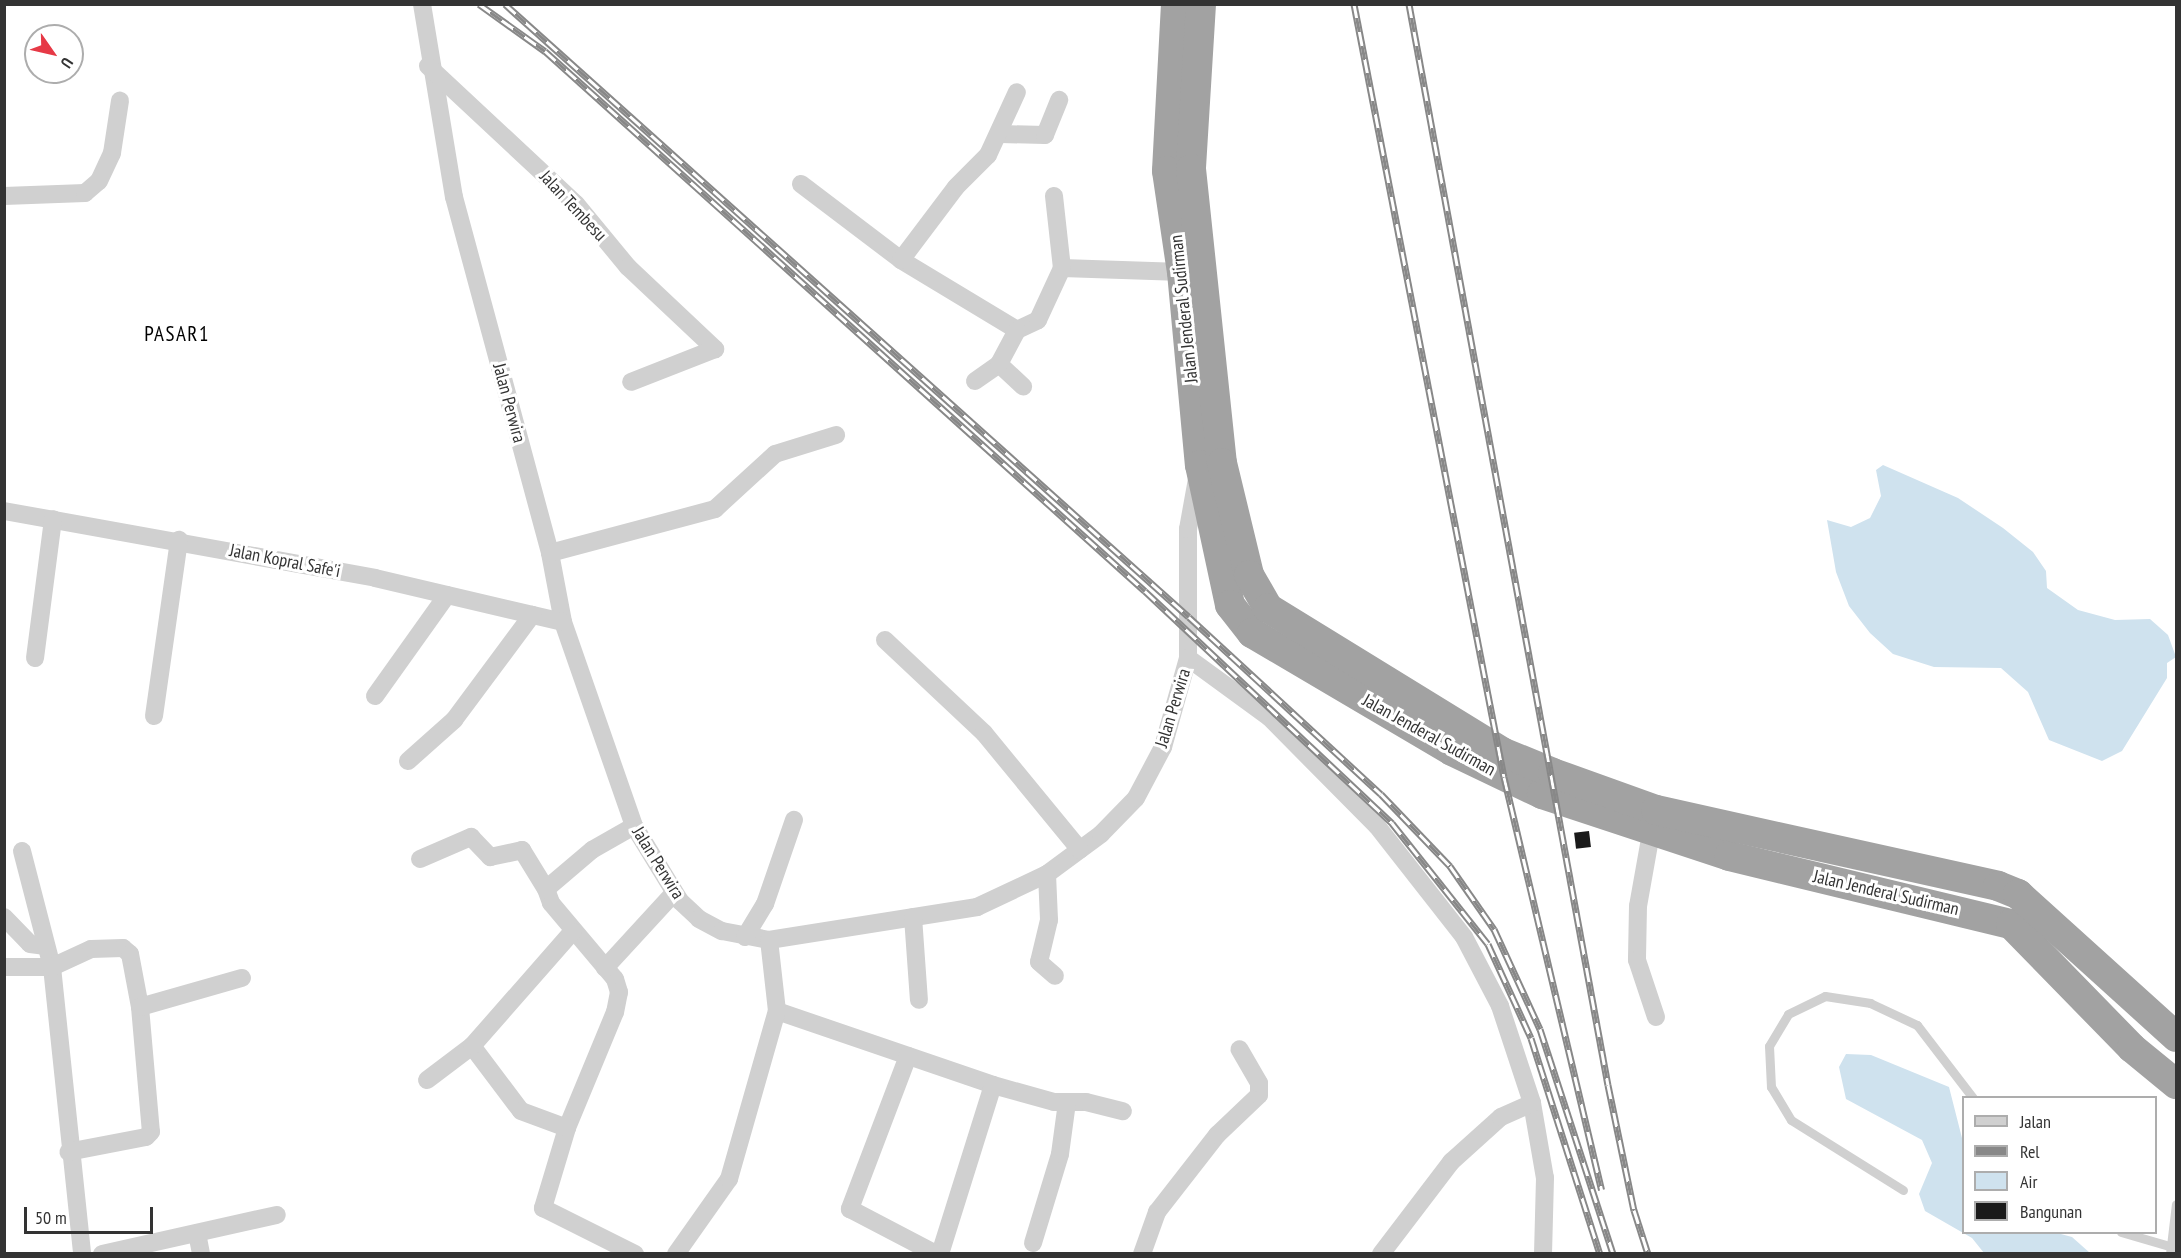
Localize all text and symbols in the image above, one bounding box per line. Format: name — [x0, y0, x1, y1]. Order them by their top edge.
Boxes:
north arrow — [24, 24, 84, 84]
text: U — [57, 54, 78, 72]
street label: Jalan Tembesu — [535, 166, 611, 246]
street label: Jalan Jenderal Sudirman — [1165, 234, 1203, 384]
district label: PASAR1 — [144, 321, 210, 347]
street label: Jalan Perwira — [488, 361, 530, 445]
street label: Jalan Kopral Safe'i — [228, 540, 342, 582]
street label: Jalan Perwira — [1151, 666, 1195, 750]
street label: Jalan Jenderal Sudirman — [1359, 690, 1499, 780]
street label: Jalan Perwira — [627, 823, 689, 903]
street label: Jalan Jenderal Sudirman — [1811, 866, 1961, 920]
legend — [1962, 1096, 2157, 1234]
text: Jalan — [2020, 1110, 2051, 1133]
text: Rel — [2020, 1140, 2040, 1163]
text: Air — [2020, 1170, 2037, 1193]
scale bar — [27, 1195, 156, 1233]
text: Bangunan — [2020, 1200, 2082, 1223]
text: 50 m — [35, 1206, 67, 1229]

